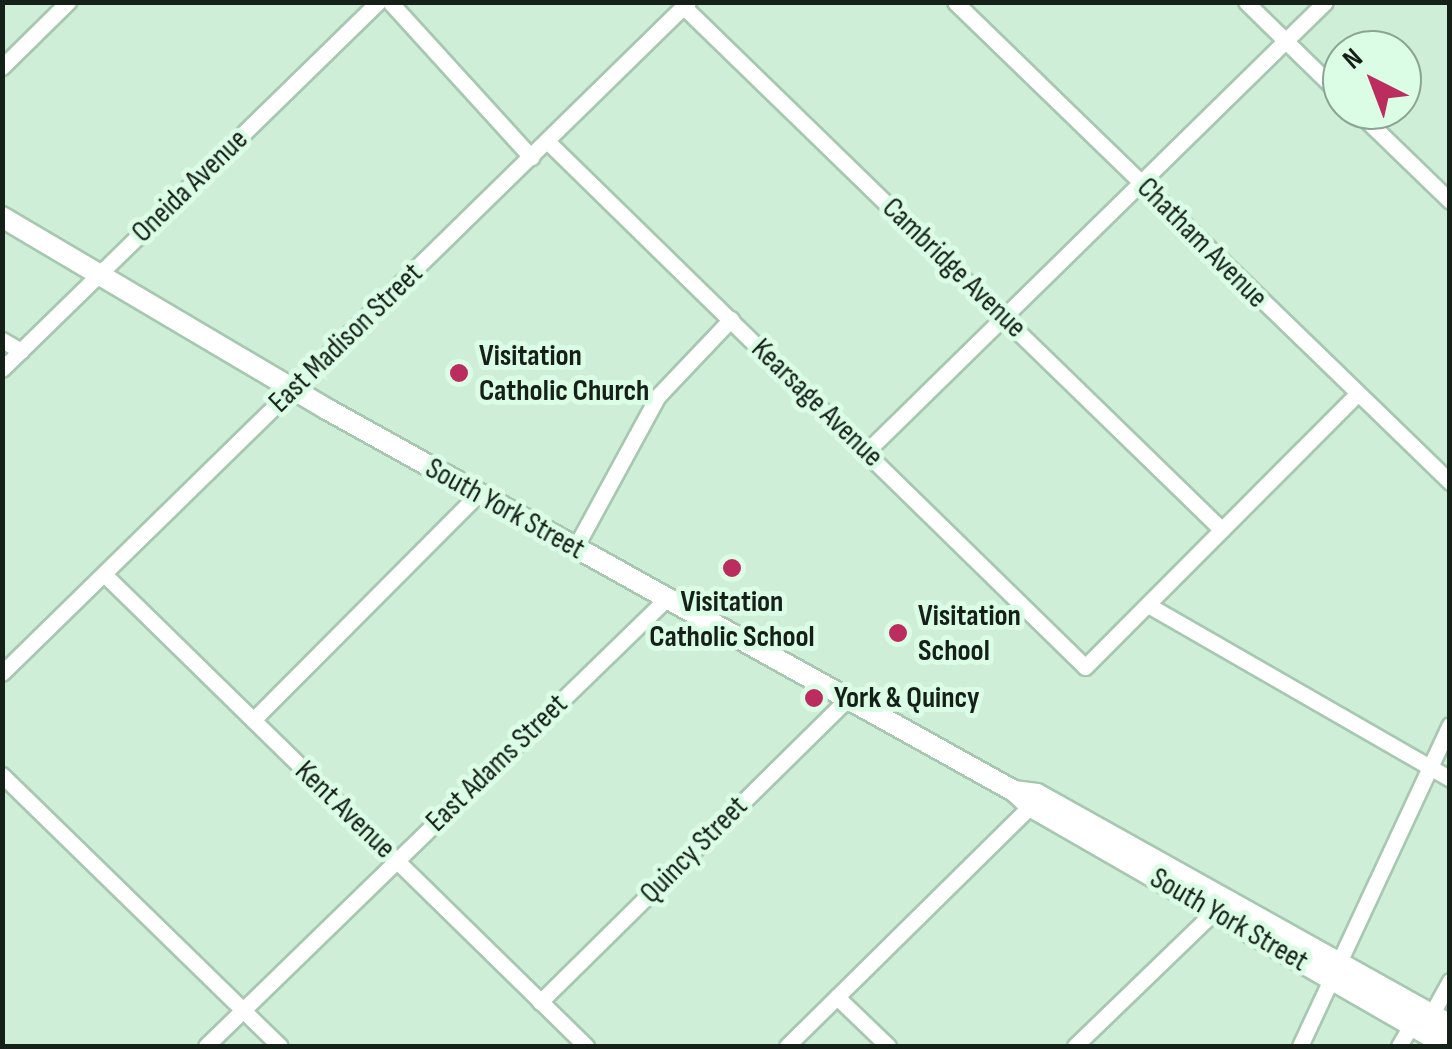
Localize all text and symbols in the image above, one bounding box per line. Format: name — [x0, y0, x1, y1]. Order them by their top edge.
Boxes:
north arrow — [1322, 30, 1422, 130]
text: N — [1336, 42, 1370, 76]
street label: Oneida Avenue — [124, 122, 256, 250]
street label: Chatham Avenue — [1129, 170, 1275, 316]
street label: Cambridge Avenue — [875, 190, 1033, 346]
street label: East Madison Street — [262, 256, 430, 420]
street label: Kearsage Avenue — [744, 331, 890, 475]
place label: Visitation Catholic Church — [479, 338, 649, 408]
marker: Visitation Catholic Church — [448, 362, 470, 384]
street label: South York Street — [419, 451, 591, 567]
marker: Visitation Catholic School — [721, 557, 743, 579]
place label: Visitation Catholic School — [649, 584, 815, 654]
place label: Visitation School — [918, 598, 1021, 668]
marker: Visitation School — [887, 622, 909, 644]
place label: York & Quincy — [834, 680, 979, 716]
street label: East Adams Street — [419, 687, 575, 839]
marker: York & Quincy — [803, 687, 825, 709]
street label: Kent Avenue — [287, 753, 403, 867]
street label: Quincy Street — [633, 789, 755, 911]
street label: South York Street — [1144, 860, 1314, 980]

